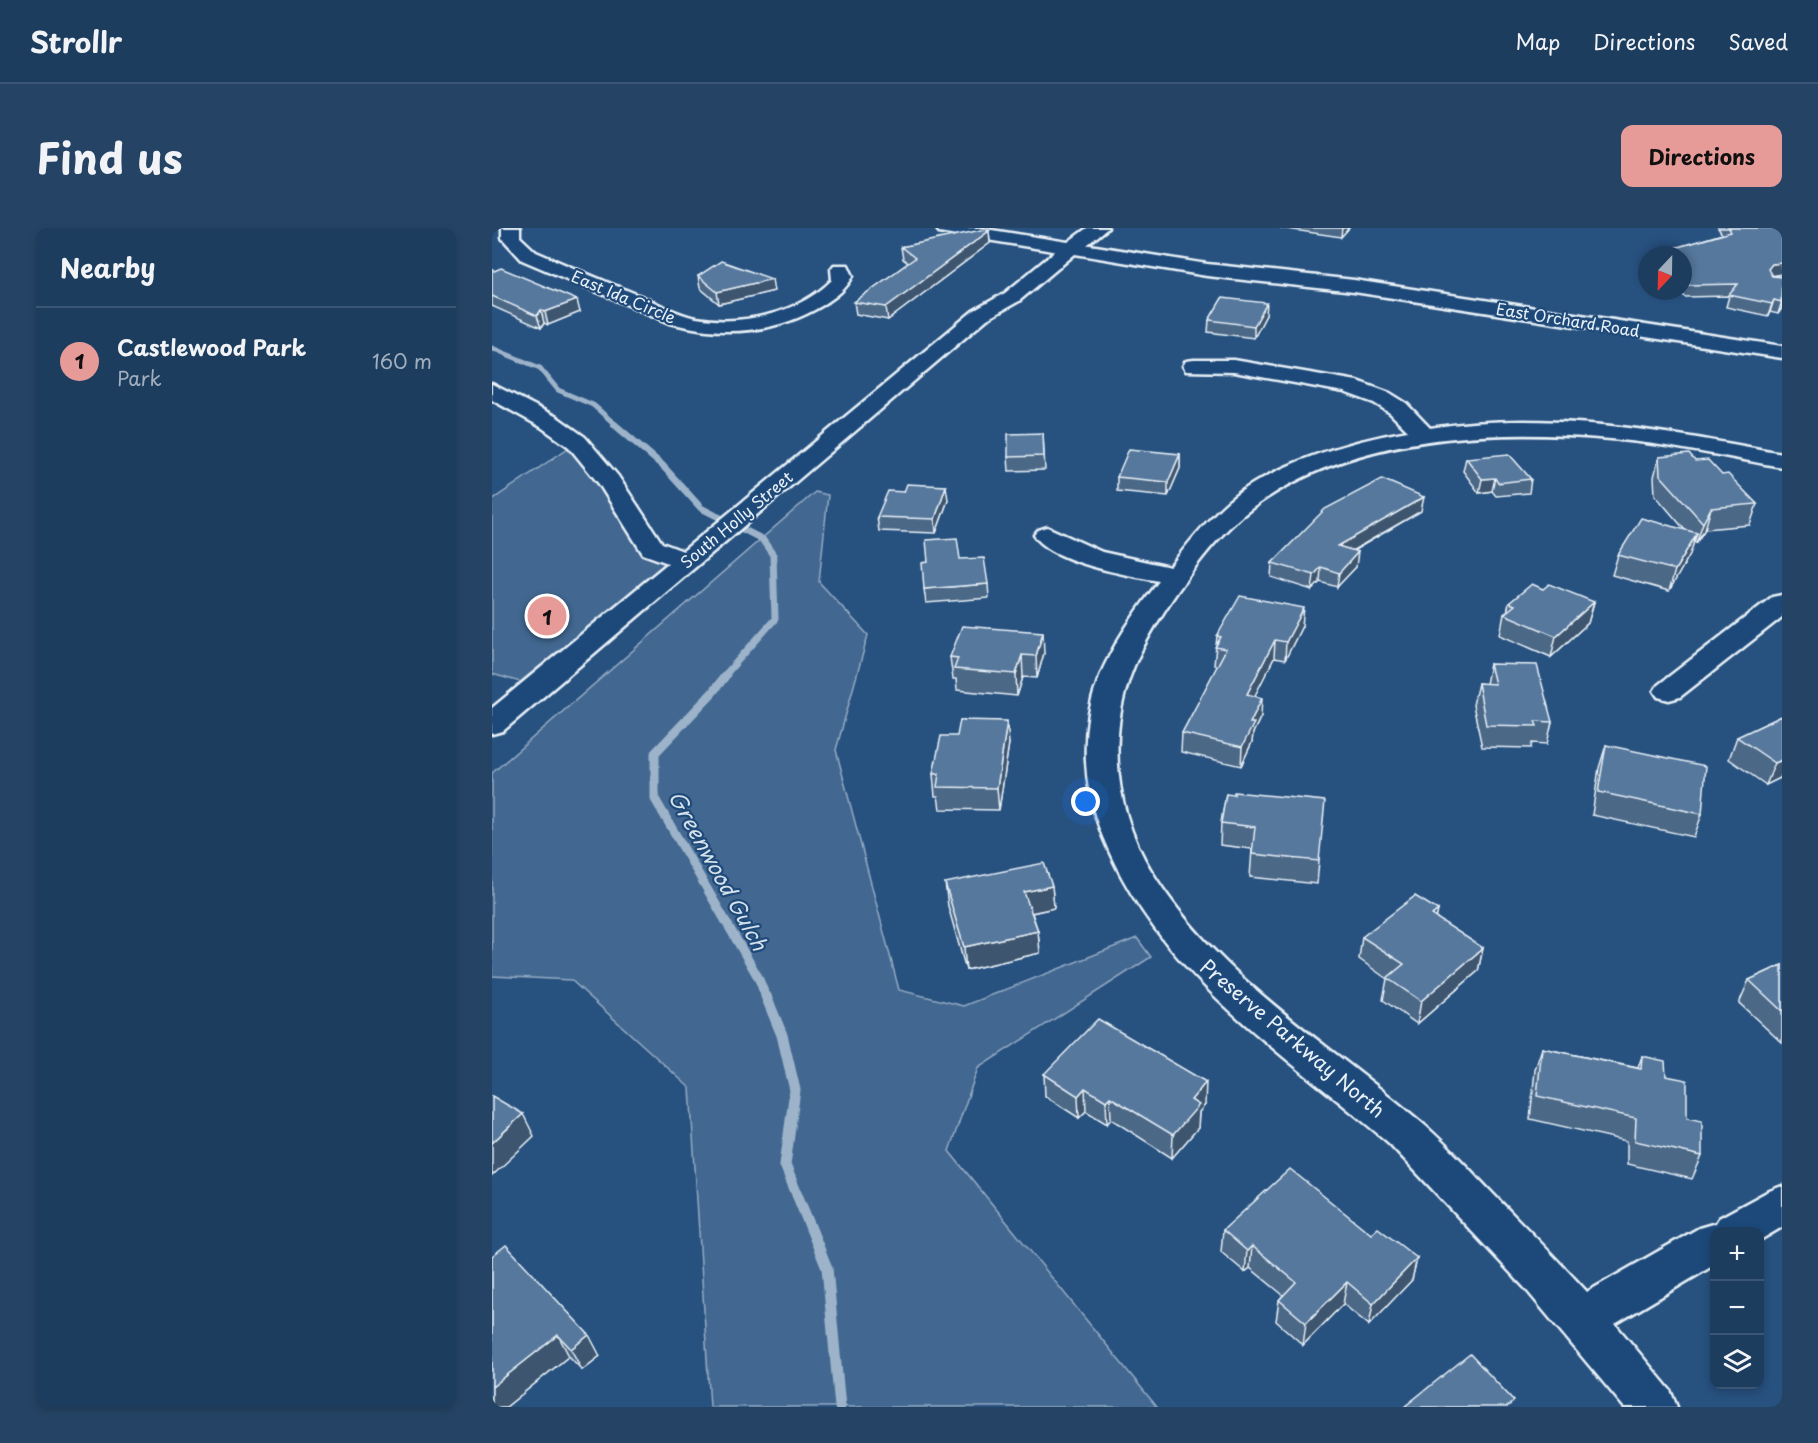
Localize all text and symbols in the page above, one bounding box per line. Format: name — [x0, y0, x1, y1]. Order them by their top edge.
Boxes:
text: Strollr — [30, 20, 122, 63]
text: Map — [1515, 25, 1560, 57]
text: Directions — [1593, 25, 1695, 57]
text: Saved — [1728, 25, 1788, 57]
text: Find us — [36, 125, 183, 188]
button: Directions — [1621, 125, 1782, 187]
north arrow — [1638, 246, 1692, 300]
text: Nearby — [60, 248, 155, 287]
street label: East Ida Circle — [568, 263, 680, 329]
street label: East Orchard Road — [1494, 296, 1642, 342]
text: Castlewood Park — [117, 330, 306, 363]
text: 1 — [75, 346, 84, 376]
text: 160 m — [372, 346, 432, 376]
text: Park — [117, 363, 162, 393]
street label: South Holly Street — [675, 464, 798, 573]
pin: 1 — [528, 594, 566, 638]
water label: Greenwood Gulch — [662, 784, 777, 956]
your location — [1071, 787, 1100, 816]
street label: Preserve Parkway North — [1194, 952, 1392, 1124]
map controls — [1710, 1227, 1764, 1389]
button: + — [1710, 1227, 1764, 1281]
button: − — [1710, 1281, 1764, 1335]
button: layers — [1710, 1335, 1764, 1389]

